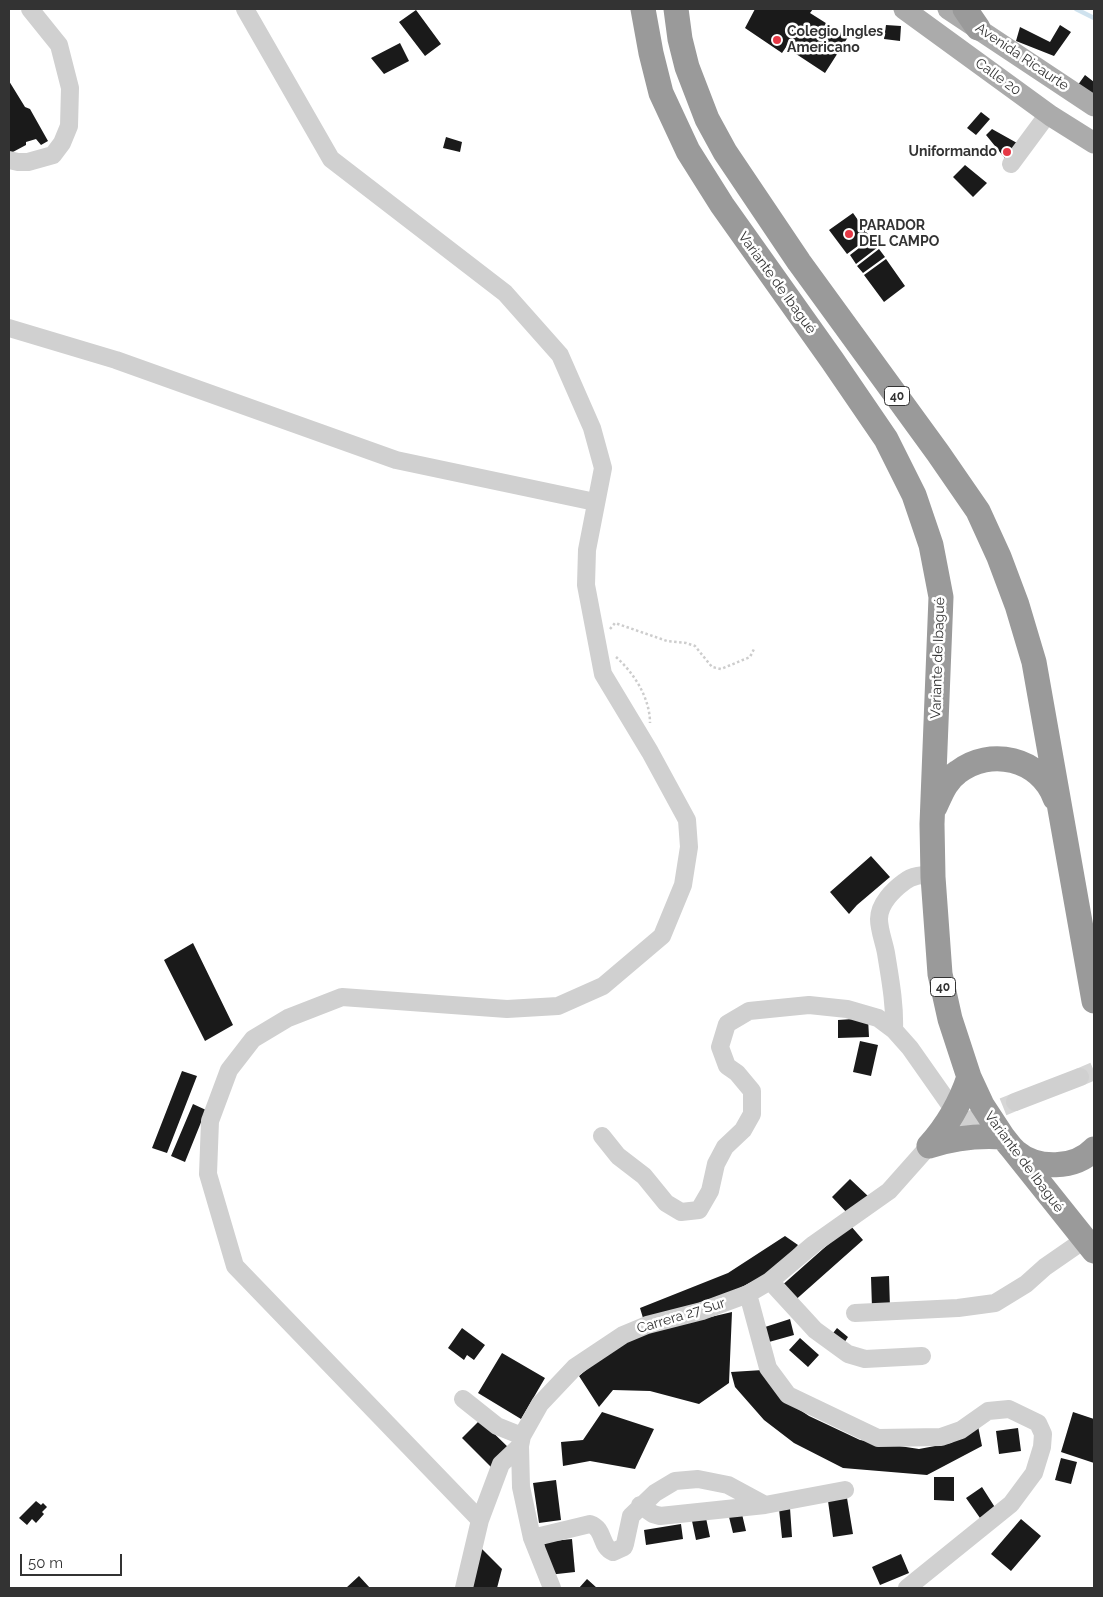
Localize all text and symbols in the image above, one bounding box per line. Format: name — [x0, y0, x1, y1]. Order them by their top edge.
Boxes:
street label: Avenida Ricaurte — [972, 20, 1072, 94]
place label: Colegio Ingles Americano — [787, 24, 883, 56]
marker: Colegio Ingles Americano — [771, 34, 783, 46]
street label: Calle 20 — [972, 55, 1024, 99]
place label: Uniformando — [909, 144, 997, 160]
marker: Uniformando — [1001, 146, 1013, 158]
place label: PARADOR DEL CAMPO — [859, 218, 939, 250]
marker: PARADOR DEL CAMPO — [843, 228, 855, 240]
street label: Variante de Ibagué — [734, 229, 820, 337]
road number: 40 — [884, 386, 910, 406]
street label: Variante de Ibagué — [927, 597, 949, 719]
road number: 40 — [930, 978, 956, 996]
street label: Variante de Ibagué — [981, 1108, 1067, 1216]
street label: Carrera 27 Sur — [635, 1295, 727, 1337]
scale bar — [22, 1544, 125, 1576]
text: 50 m — [28, 1554, 63, 1572]

